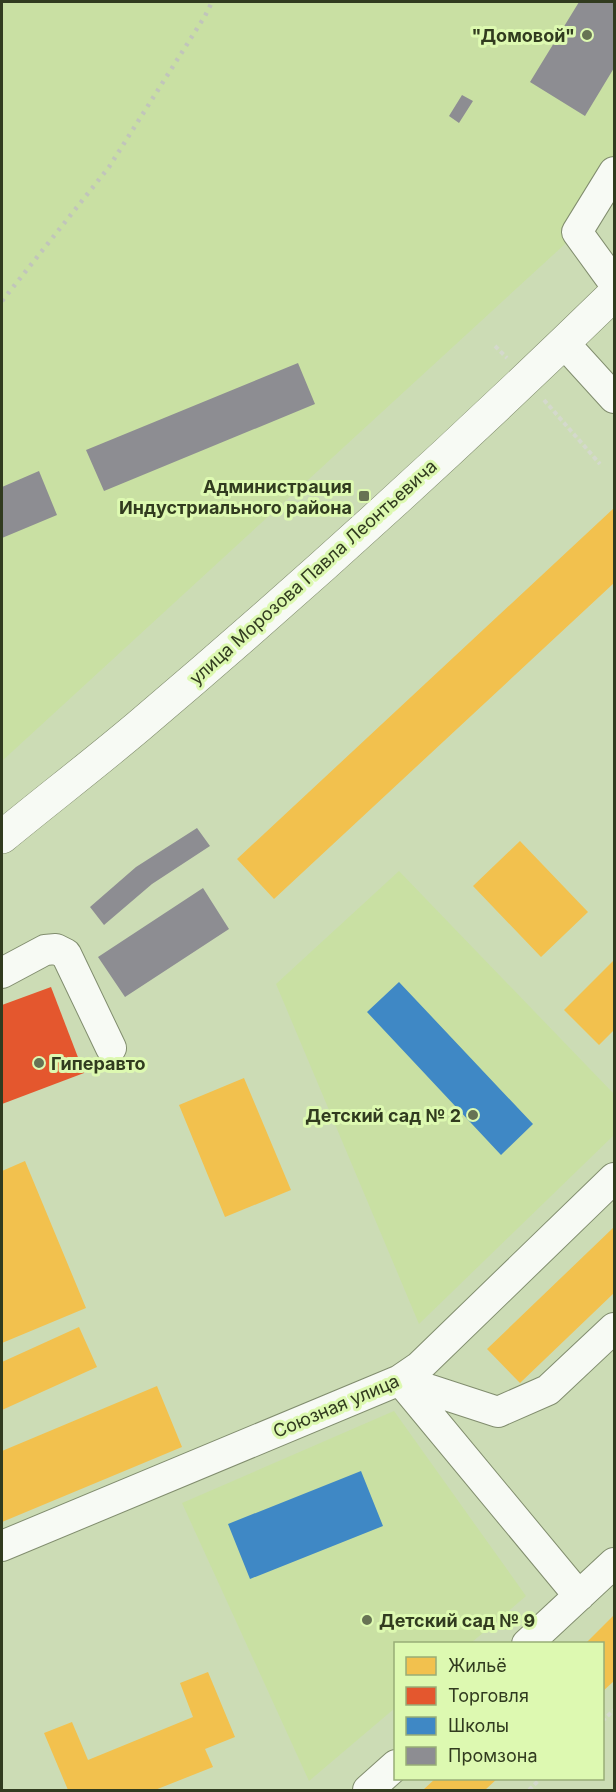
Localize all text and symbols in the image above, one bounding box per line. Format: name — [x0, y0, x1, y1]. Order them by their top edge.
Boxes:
place label: "Домовой" — [471, 25, 575, 46]
marker: "Домовой" — [580, 28, 594, 42]
street label: улица Морозова Павла Леонтьевича — [185, 455, 441, 689]
place label: Администрация Индустриального района — [119, 476, 352, 518]
marker: Администрация Индустриального района — [357, 489, 371, 503]
place label: Гиперавто — [51, 1053, 146, 1074]
marker: Гиперавто — [32, 1056, 46, 1070]
place label: Детский сад № 2 — [305, 1105, 461, 1126]
marker: Детский сад № 2 — [466, 1108, 480, 1122]
street label: Союзная улица — [270, 1370, 402, 1442]
place label: Детский сад № 9 — [379, 1610, 535, 1631]
marker: Детский сад № 9 — [360, 1613, 374, 1627]
legend — [394, 1642, 604, 1780]
text: Жильё — [448, 1655, 507, 1676]
text: Торговля — [448, 1685, 529, 1706]
text: Школы — [448, 1715, 509, 1736]
text: Промзона — [448, 1745, 538, 1766]

